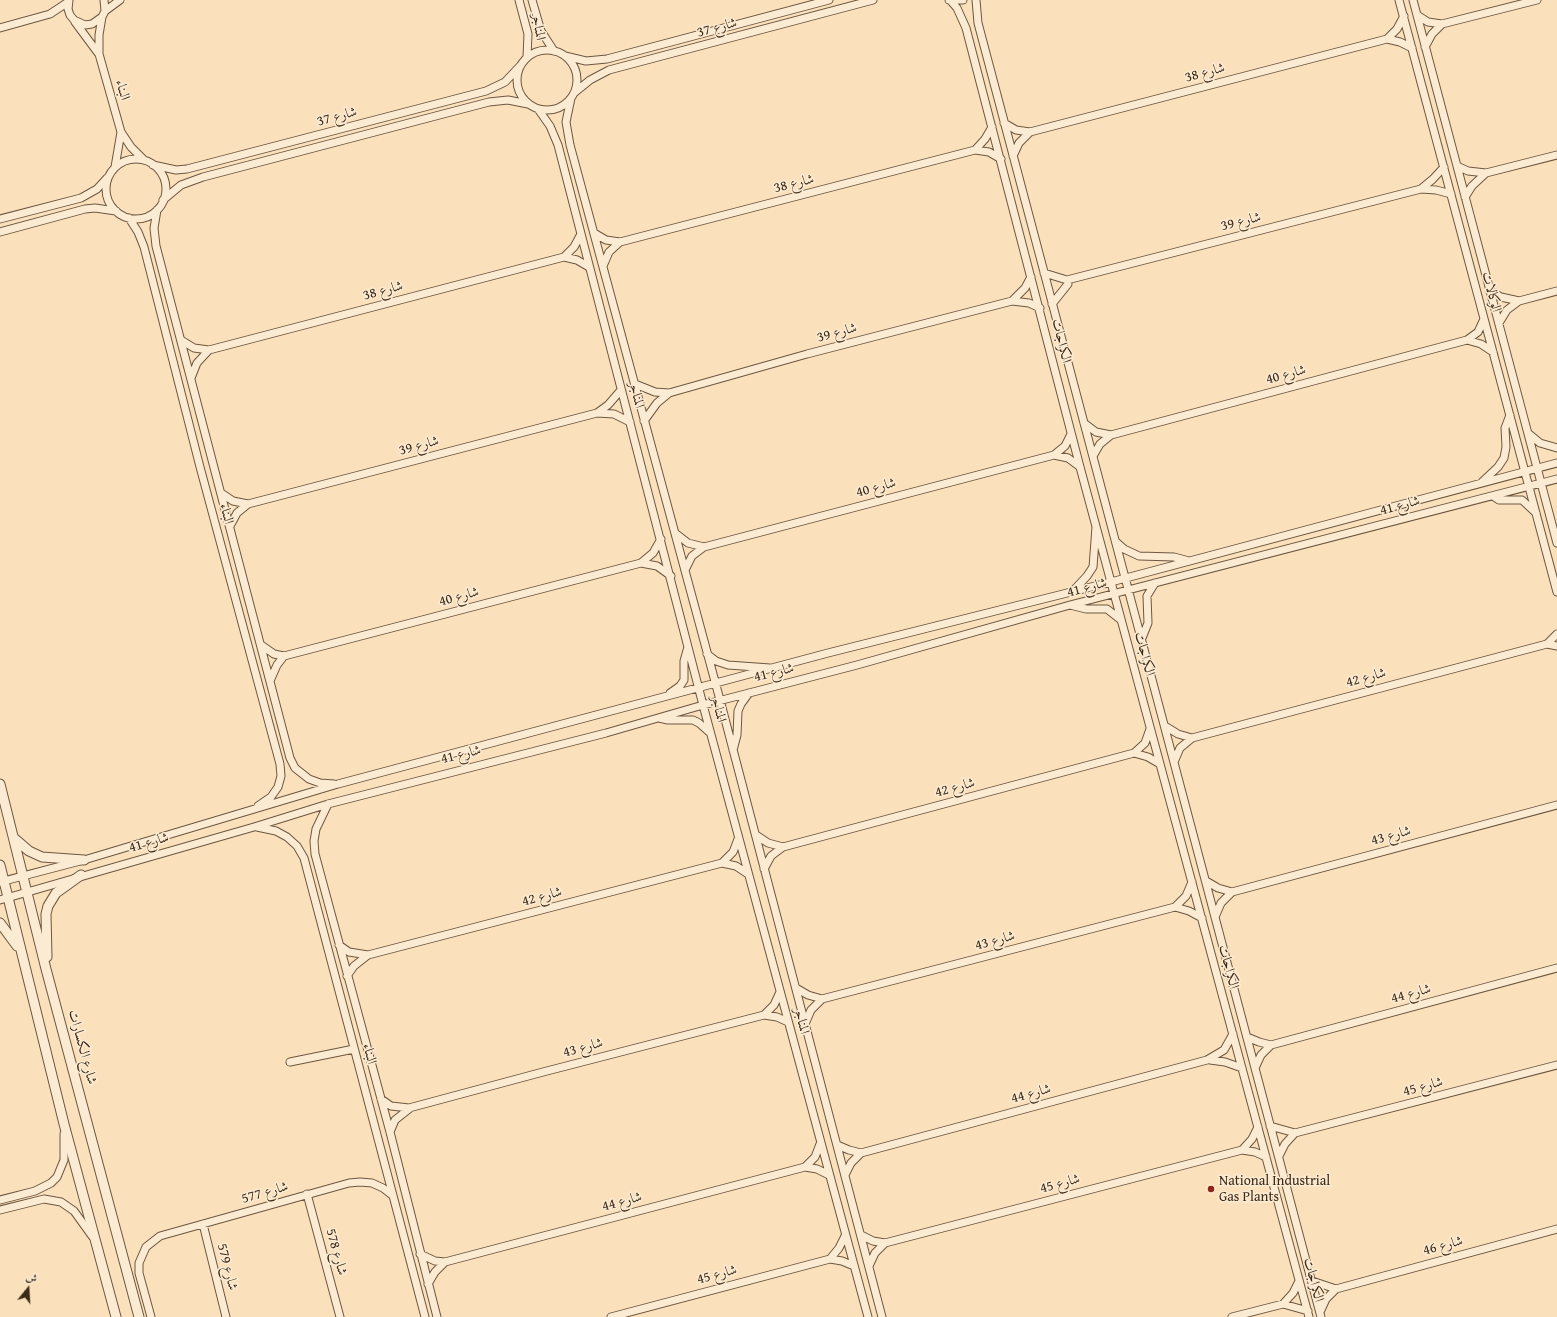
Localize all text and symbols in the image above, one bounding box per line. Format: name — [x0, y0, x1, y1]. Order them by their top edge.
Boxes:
street label: المناجر — [528, 12, 548, 42]
street label: شارع 37 — [695, 15, 739, 41]
street label: شارع 38 — [1183, 60, 1227, 86]
street label: البناء — [111, 78, 133, 102]
street label: شارع 37 — [315, 104, 359, 130]
street label: شارع 38 — [772, 171, 816, 197]
street label: شارع 39 — [1219, 209, 1263, 235]
street label: الوكالات — [1478, 270, 1504, 314]
street label: شارع 38 — [361, 278, 405, 304]
street label: الكراجات — [1047, 317, 1075, 365]
street label: شارع 39 — [815, 320, 859, 346]
street label: شارع 40 — [1264, 362, 1308, 388]
street label: المناجر — [624, 380, 648, 410]
street label: شارع 39 — [397, 433, 441, 459]
street label: شارع 40 — [854, 475, 898, 501]
street label: شارع 41 — [1378, 493, 1422, 519]
street label: البناء — [215, 502, 237, 526]
street label: شارع 41 — [1065, 575, 1109, 601]
street label: شارع 40 — [437, 584, 481, 610]
street label: الكراجات — [1130, 630, 1158, 678]
street label: شارع 41 — [752, 660, 796, 686]
street label: شارع 42 — [1344, 665, 1388, 691]
street label: المناجر — [707, 694, 729, 724]
street label: شارع 41 — [439, 742, 483, 768]
street label: شارع 42 — [933, 775, 977, 801]
street label: شارع 43 — [1369, 823, 1413, 849]
street label: شارع 41 — [127, 829, 171, 857]
street label: شارع 42 — [520, 884, 564, 910]
street label: شارع 43 — [973, 928, 1017, 954]
street label: الكراجات — [1214, 943, 1242, 991]
street label: شارع 44 — [1389, 981, 1433, 1007]
street label: المناجر — [789, 1006, 813, 1036]
street label: شارع الكسارات — [64, 1008, 100, 1086]
street label: شارع 43 — [561, 1035, 605, 1061]
street label: البناء — [358, 1042, 380, 1066]
street label: شارع 45 — [1401, 1074, 1445, 1100]
street label: شارع 44 — [1009, 1081, 1053, 1107]
street label: شارع 45 — [1038, 1171, 1082, 1197]
place label: National Industrial Gas Plants — [1219, 1173, 1330, 1206]
street label: شارع 577 — [240, 1178, 290, 1208]
marker: National Industrial Gas Plants — [1206, 1184, 1216, 1194]
street label: شارع 44 — [600, 1189, 644, 1215]
street label: شارع 578 — [322, 1227, 350, 1277]
street label: شارع 46 — [1421, 1233, 1465, 1259]
street label: شارع 579 — [213, 1242, 241, 1292]
street label: الكراجات — [1299, 1256, 1327, 1304]
street label: شارع 45 — [695, 1262, 739, 1288]
text: ش — [24, 1268, 39, 1287]
north arrow — [8, 1269, 48, 1309]

